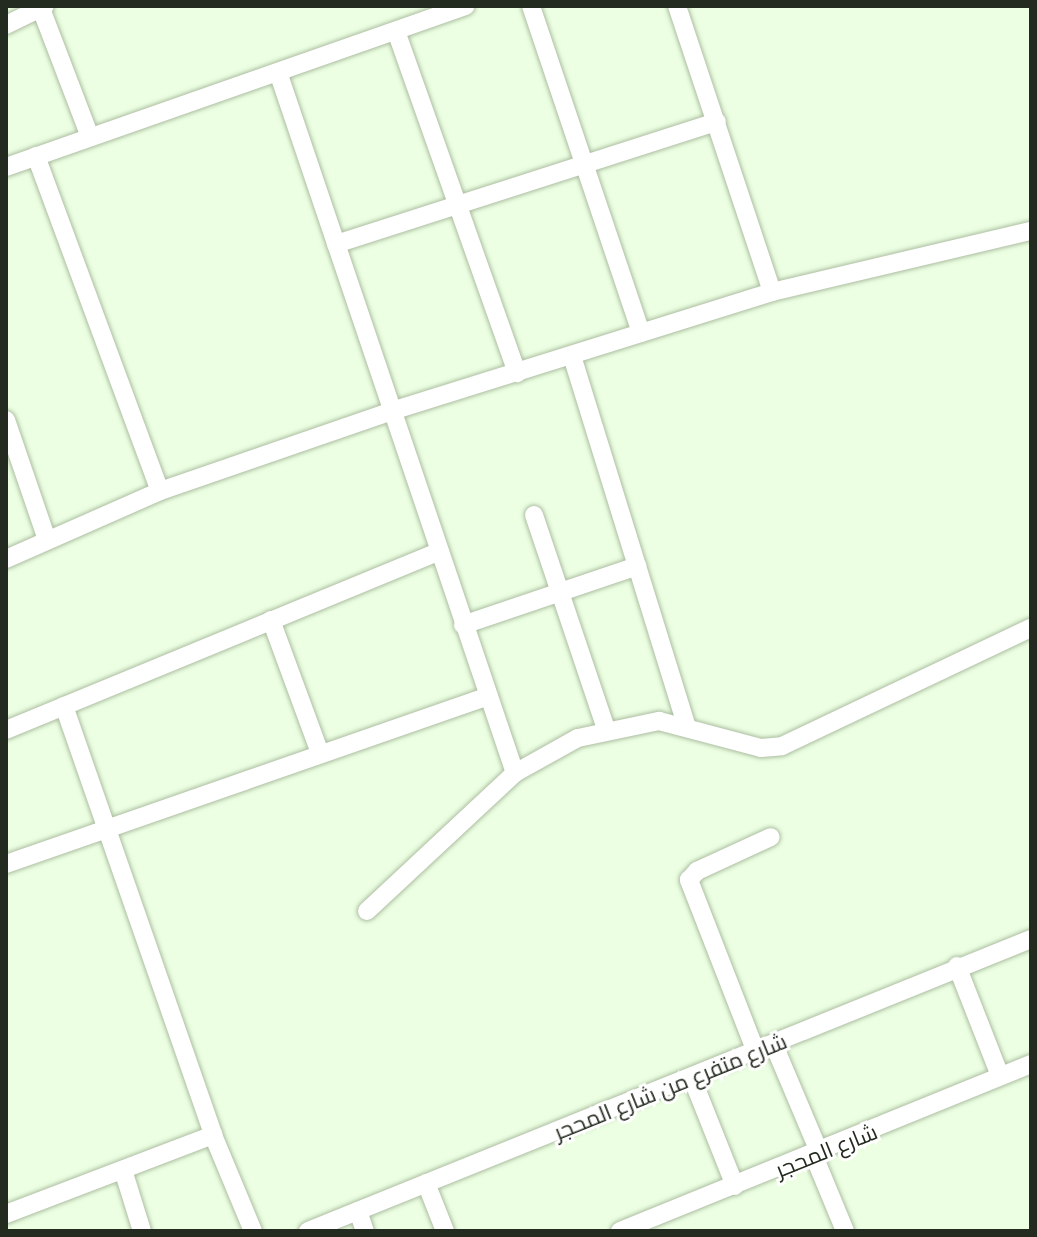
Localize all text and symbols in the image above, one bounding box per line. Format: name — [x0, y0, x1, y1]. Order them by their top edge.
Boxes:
street label: شارع متفرع من شارع المحجر — [550, 1027, 790, 1145]
street label: شارع المحجر — [771, 1118, 881, 1182]

